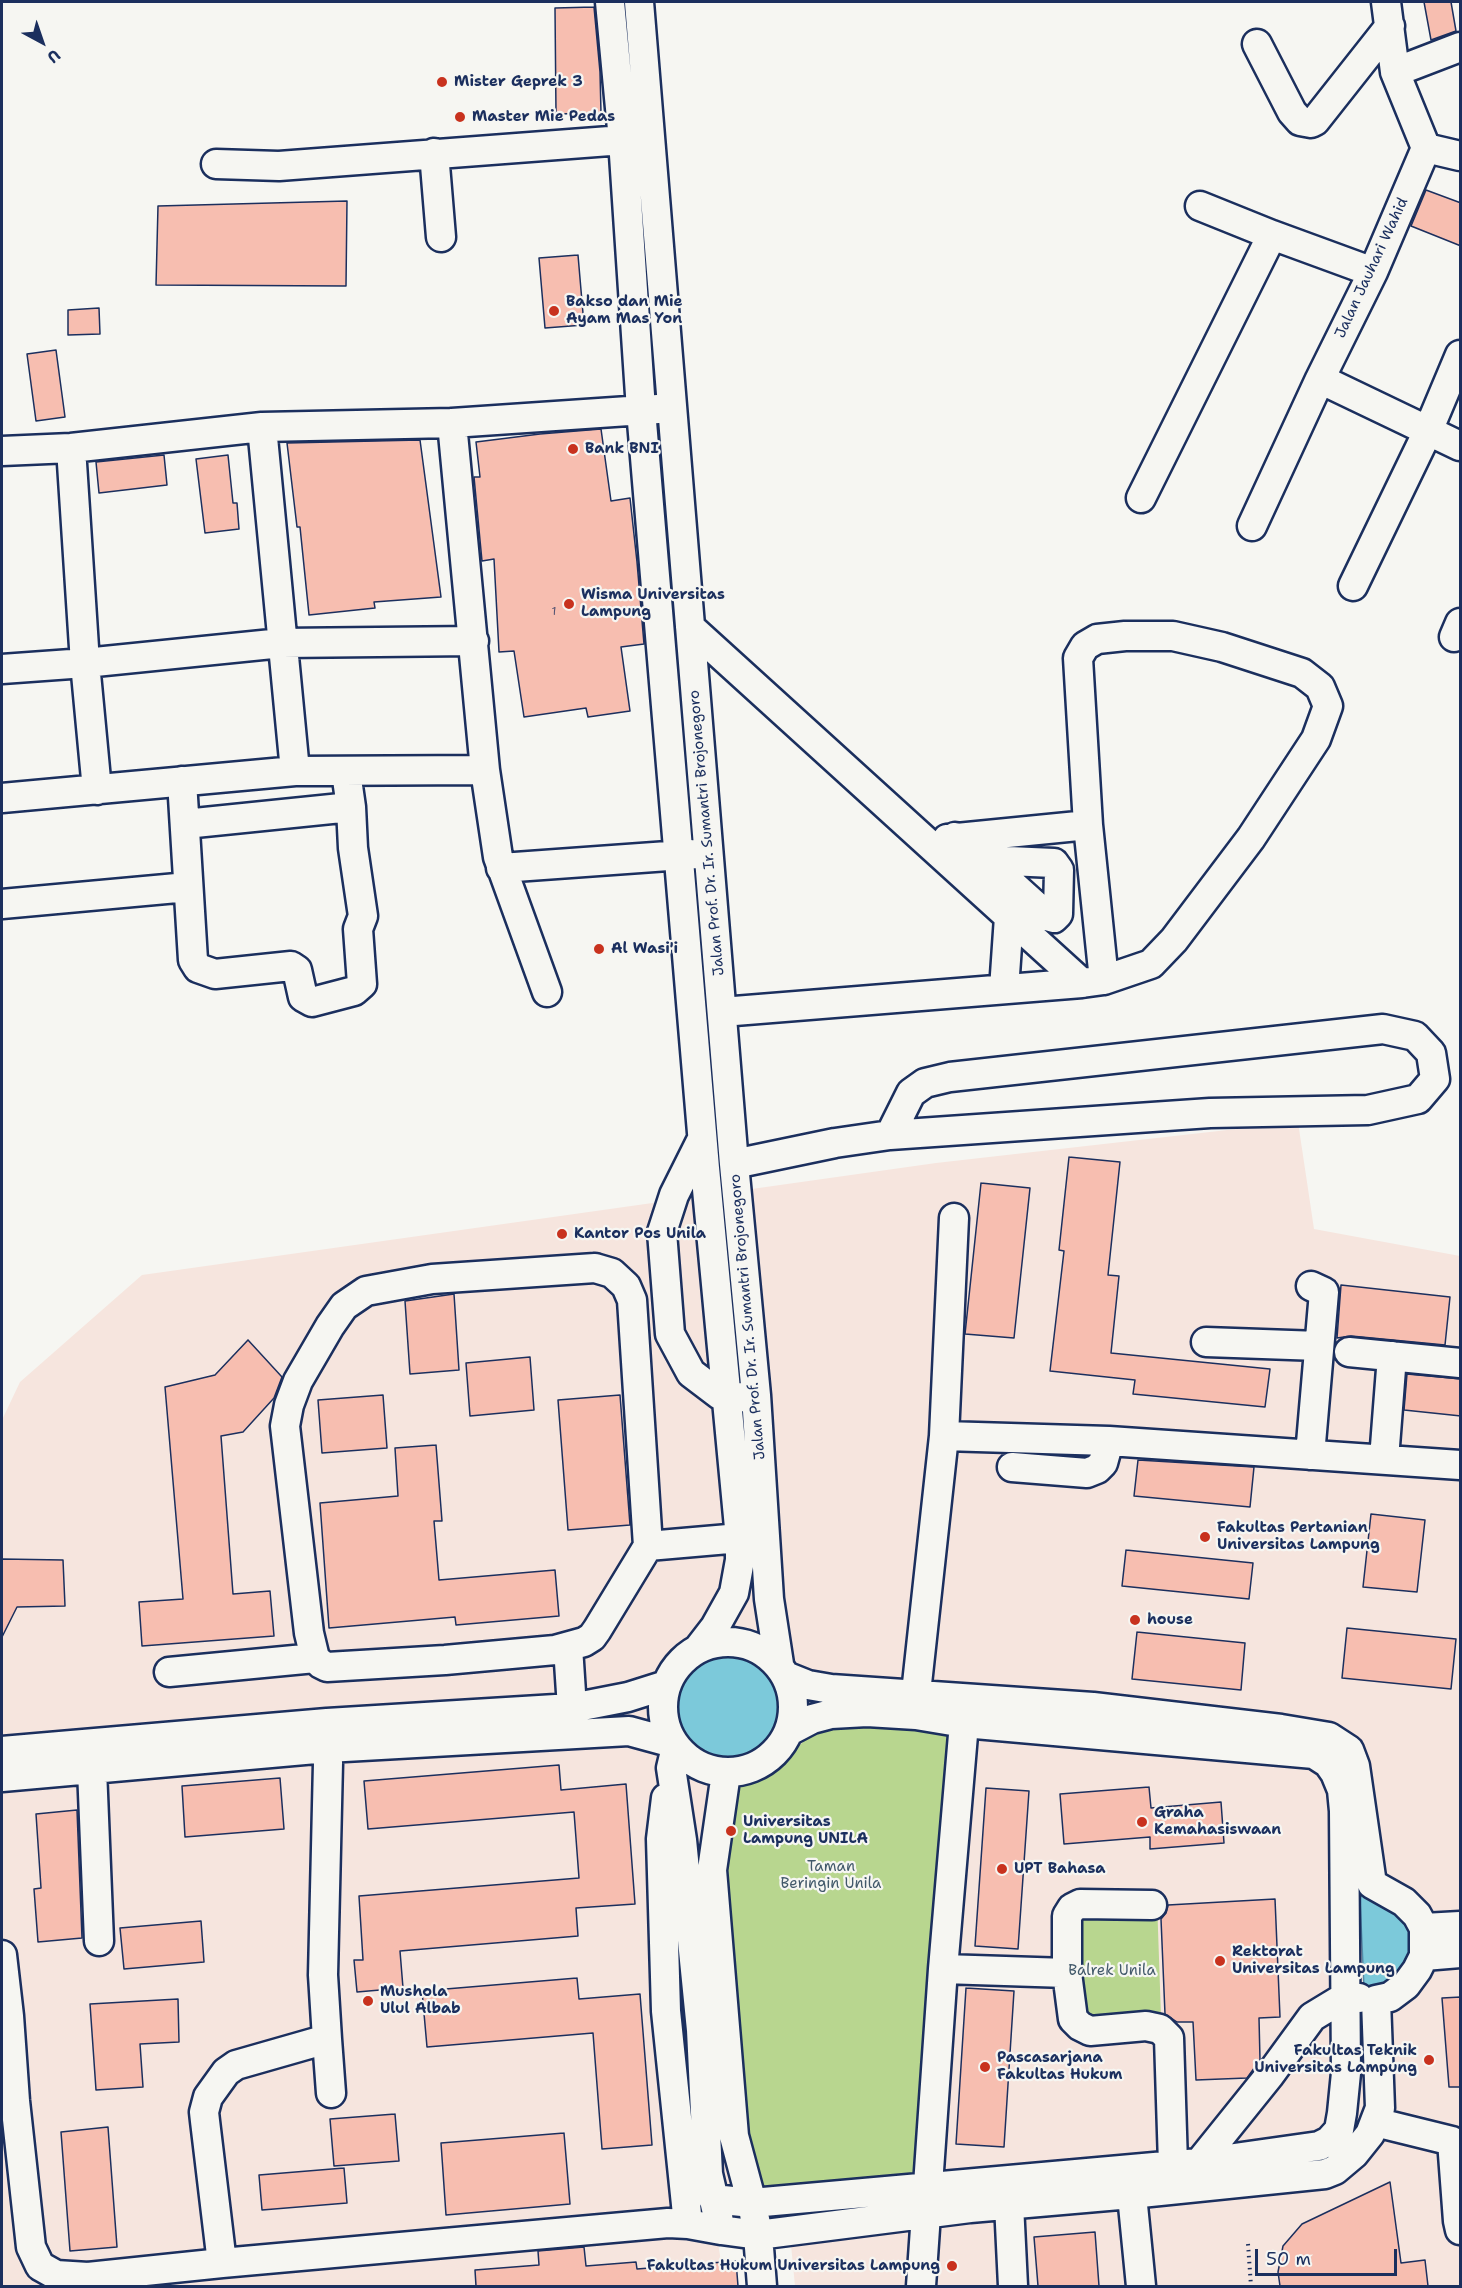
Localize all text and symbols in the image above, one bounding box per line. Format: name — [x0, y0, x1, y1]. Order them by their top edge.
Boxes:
north arrow — [12, 12, 72, 72]
text: U — [43, 45, 65, 68]
place label: Mister Geprek 3 — [454, 73, 583, 91]
marker: Mister Geprek 3 — [435, 75, 449, 89]
place label: Master Mie Pedas — [472, 108, 615, 126]
marker: Master Mie Pedas — [453, 110, 467, 124]
street label: Jalan Jauhari Wahid — [1332, 195, 1412, 341]
place label: Bakso dan Mie Ayam Mas Yon — [566, 293, 683, 328]
marker: Bakso dan Mie Ayam Mas Yon — [547, 304, 561, 318]
place label: Bank BNI — [585, 440, 659, 458]
marker: Bank BNI — [566, 442, 580, 456]
place label: Wisma Universitas Lampung — [581, 586, 725, 621]
marker: Wisma Universitas Lampung — [562, 597, 576, 611]
house number: 1 — [551, 605, 557, 619]
street label: Jalan Prof. Dr. Ir. Sumantri Brojonegoro — [686, 689, 728, 977]
place label: Al Wasi'i — [611, 940, 678, 958]
marker: Al Wasi'i — [592, 942, 606, 956]
street label: Jalan Prof. Dr. Ir. Sumantri Brojonegoro — [727, 1173, 769, 1461]
place label: Kantor Pos Unila — [574, 1225, 706, 1243]
marker: Kantor Pos Unila — [555, 1227, 569, 1241]
place label: Fakultas Pertanian Universitas Lampung — [1217, 1519, 1380, 1554]
marker: Fakultas Pertanian Universitas Lampung — [1198, 1530, 1212, 1544]
place label: house — [1147, 1611, 1193, 1629]
marker: house — [1128, 1613, 1142, 1627]
place label: Graha Kemahasiswaan — [1154, 1804, 1281, 1839]
place label: Universitas Lampung UNILA — [743, 1813, 868, 1848]
marker: Graha Kemahasiswaan — [1135, 1815, 1149, 1829]
marker: Universitas Lampung UNILA — [724, 1824, 738, 1838]
park label: Taman Beringin Unila — [781, 1858, 881, 1893]
place label: UPT Bahasa — [1014, 1860, 1106, 1878]
marker: UPT Bahasa — [995, 1862, 1009, 1876]
place label: Rektorat Universitas Lampung — [1232, 1943, 1395, 1978]
marker: Rektorat Universitas Lampung — [1213, 1954, 1227, 1968]
park label: Balrek Unila — [1068, 1962, 1156, 1980]
place label: Mushola Ulul Albab — [380, 1983, 461, 2018]
marker: Mushola Ulul Albab — [361, 1994, 375, 2008]
place label: Fakultas Teknik Universitas Lampung — [1254, 2042, 1417, 2077]
place label: Pascasarjana Fakultas Hukum — [997, 2049, 1122, 2084]
marker: Fakultas Teknik Universitas Lampung — [1422, 2053, 1436, 2067]
marker: Pascasarjana Fakultas Hukum — [978, 2060, 992, 2074]
scale bar — [1258, 2237, 1400, 2275]
text: 50 m — [1266, 2247, 1311, 2271]
place label: Fakultas Hukum Universitas Lampung — [647, 2257, 940, 2275]
marker: Fakultas Hukum Universitas Lampung — [945, 2259, 959, 2273]

